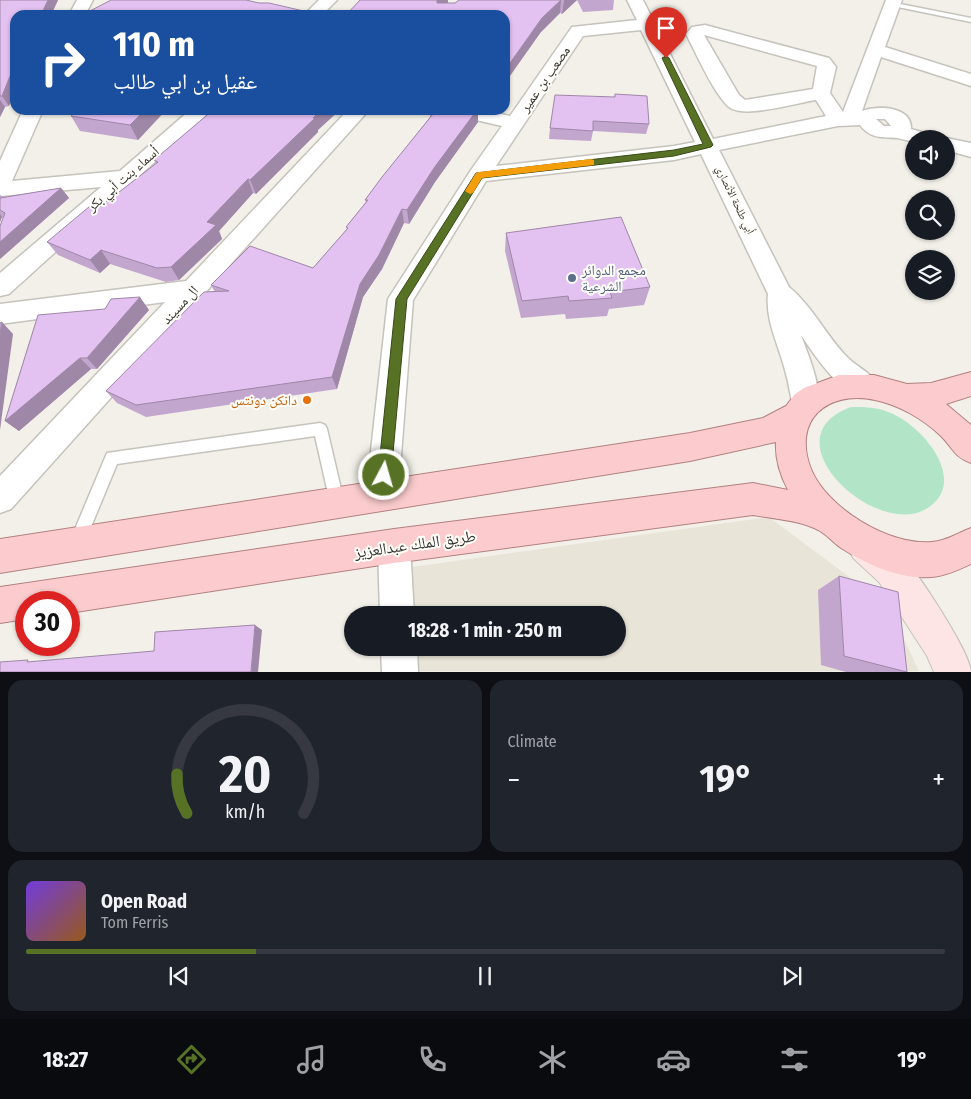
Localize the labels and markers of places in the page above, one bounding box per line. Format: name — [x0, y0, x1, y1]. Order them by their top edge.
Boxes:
pin — [645, 7, 687, 58]
place label: مجمع الدوائر الشرعية — [581, 262, 646, 295]
marker: مجمع الدوائر الشرعية — [566, 272, 578, 284]
place label: دانكن دونتس — [231, 392, 297, 409]
marker: دانكن دونتس — [301, 394, 313, 406]

